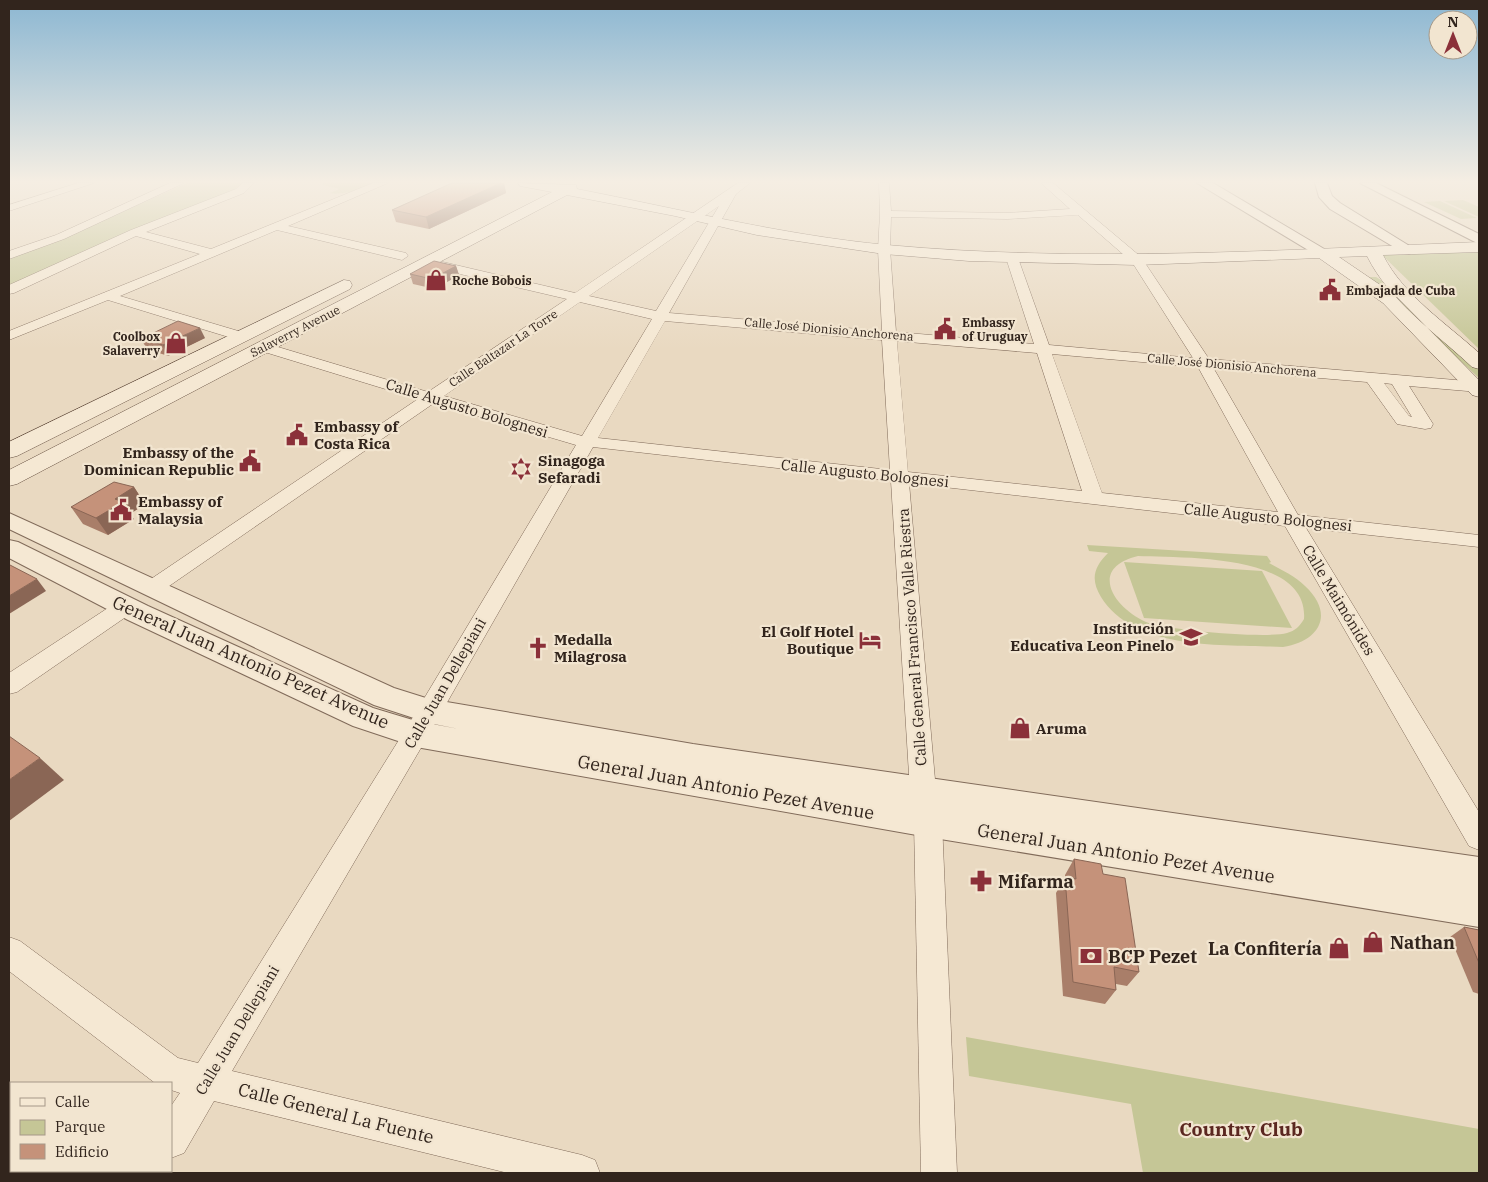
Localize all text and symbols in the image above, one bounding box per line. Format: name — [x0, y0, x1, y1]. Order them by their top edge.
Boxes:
north arrow — [1428, 10, 1478, 60]
text: N — [1447, 13, 1459, 31]
shop icon: Roche Bobois — [423, 267, 449, 293]
place label: Roche Bobois — [452, 273, 532, 288]
public building icon: Embajada de Cuba — [1317, 277, 1343, 303]
place label: Embajada de Cuba — [1346, 283, 1456, 298]
street label: Salaverry Avenue — [248, 302, 342, 360]
street label: Calle Baltazar La Torre — [446, 306, 560, 390]
street label: Calle José Dionisio Anchorena — [744, 314, 915, 344]
place label: Embassy of Uruguay — [962, 315, 1028, 344]
public building icon: Embassy of Uruguay — [932, 316, 958, 342]
place label: Coolbox Salaverry — [103, 329, 160, 358]
shop icon: Coolbox Salaverry — [163, 330, 189, 356]
street label: Calle José Dionisio Anchorena — [1147, 350, 1318, 380]
street label: Calle Augusto Bolognesi — [384, 374, 551, 442]
place label: Embassy of Costa Rica — [314, 417, 399, 453]
public building icon: Embassy of Costa Rica — [284, 422, 310, 448]
place label: Embassy of the Dominican Republic — [84, 443, 234, 479]
public building icon: Embassy of the Dominican Republic — [237, 448, 263, 474]
place label: Sinagoga Sefaradi — [538, 451, 606, 487]
street label: Calle Augusto Bolognesi — [780, 455, 950, 491]
synagogue icon: Sinagoga Sefaradi — [508, 456, 534, 482]
place label: Embassy of Malaysia — [138, 492, 223, 528]
public building icon: Embassy of Malaysia — [108, 497, 134, 523]
street label: Calle Augusto Bolognesi — [1183, 499, 1353, 535]
street label: Calle General Francisco Valle Riestra — [894, 508, 930, 766]
street label: Calle Maimónides — [1298, 541, 1380, 659]
street label: General Juan Antonio Pezet Avenue — [109, 590, 393, 734]
street label: Calle Juan Dellepiani — [400, 614, 490, 752]
place label: Institución Educativa Leon Pinelo — [1010, 619, 1174, 655]
place label: El Golf Hotel Boutique — [761, 622, 854, 658]
school or university icon: Institución Educativa Leon Pinelo — [1178, 624, 1204, 650]
hotel icon: El Golf Hotel Boutique — [857, 627, 883, 653]
place label: Medalla Milagrosa — [554, 630, 627, 666]
church icon: Medalla Milagrosa — [525, 635, 551, 661]
shop icon: Aruma — [1007, 715, 1033, 741]
place label: Aruma — [1036, 719, 1087, 738]
street label: General Juan Antonio Pezet Avenue — [576, 750, 876, 824]
street label: General Juan Antonio Pezet Avenue — [976, 818, 1276, 888]
pharmacy icon: Mifarma — [968, 868, 994, 894]
place label: Mifarma — [998, 870, 1074, 893]
shop icon: Nathan — [1360, 929, 1386, 955]
place label: Nathan — [1390, 931, 1455, 954]
shop icon: La Confitería — [1326, 935, 1352, 961]
place label: La Confitería — [1208, 937, 1322, 960]
bank icon: BCP Pezet — [1078, 943, 1104, 969]
place label: BCP Pezet — [1108, 945, 1197, 968]
street label: Calle Juan Dellepiani — [191, 962, 283, 1098]
street label: Calle General La Fuente — [236, 1078, 436, 1148]
legend — [10, 1082, 172, 1172]
text: Calle — [55, 1092, 90, 1111]
text: Parque — [55, 1117, 105, 1136]
district label: Country Club — [1179, 1117, 1303, 1141]
text: Edificio — [55, 1142, 109, 1161]

